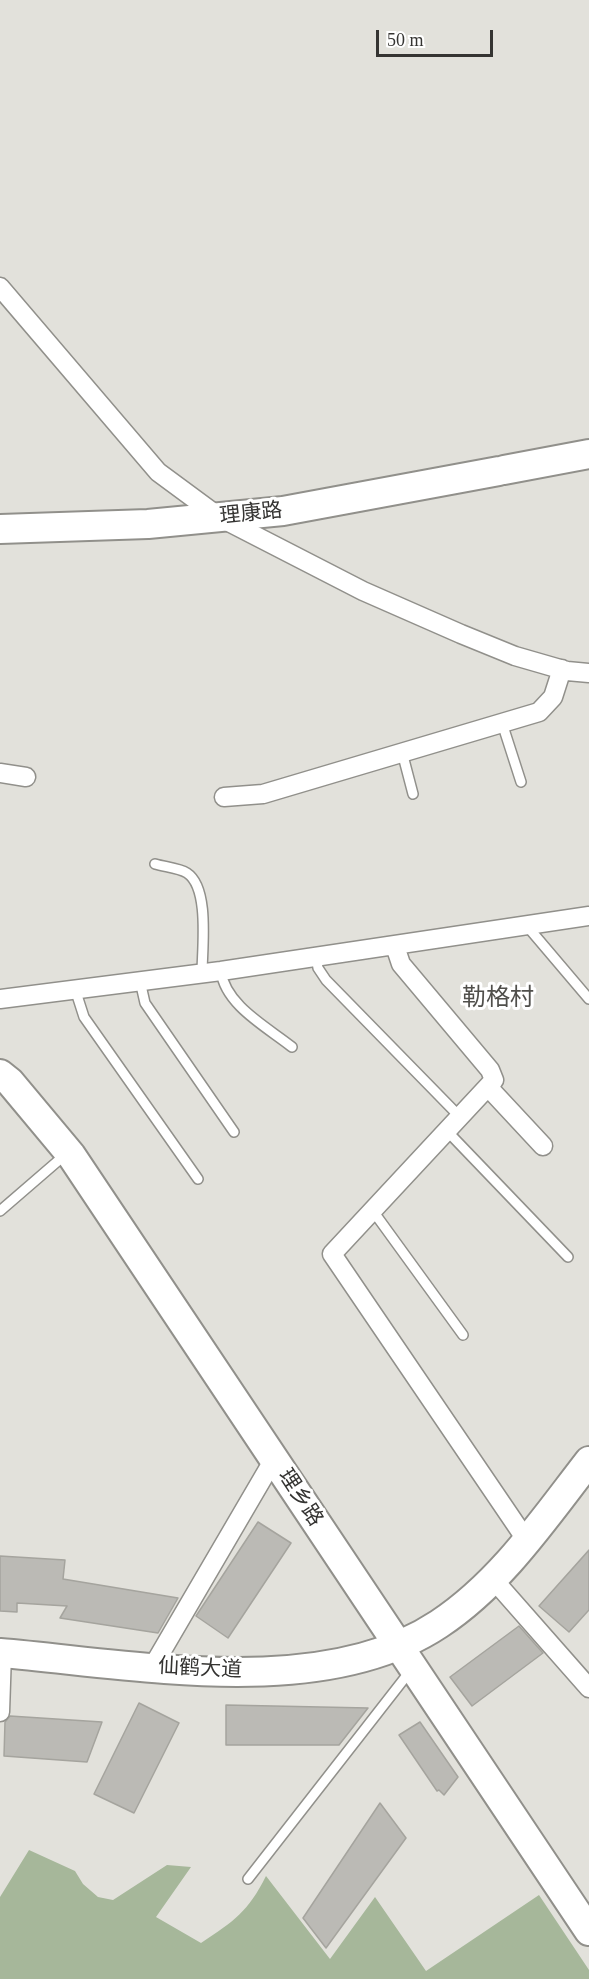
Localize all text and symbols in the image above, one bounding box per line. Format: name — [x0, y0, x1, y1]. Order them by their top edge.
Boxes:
scale bar — [379, 18, 496, 56]
text: 50 m — [387, 30, 424, 50]
street label: 理康路 — [218, 498, 284, 530]
district label: 勒格村 — [462, 985, 534, 1013]
street label: 理乡路 — [272, 1465, 328, 1531]
street label: 仙鹤大道 — [157, 1654, 243, 1684]

